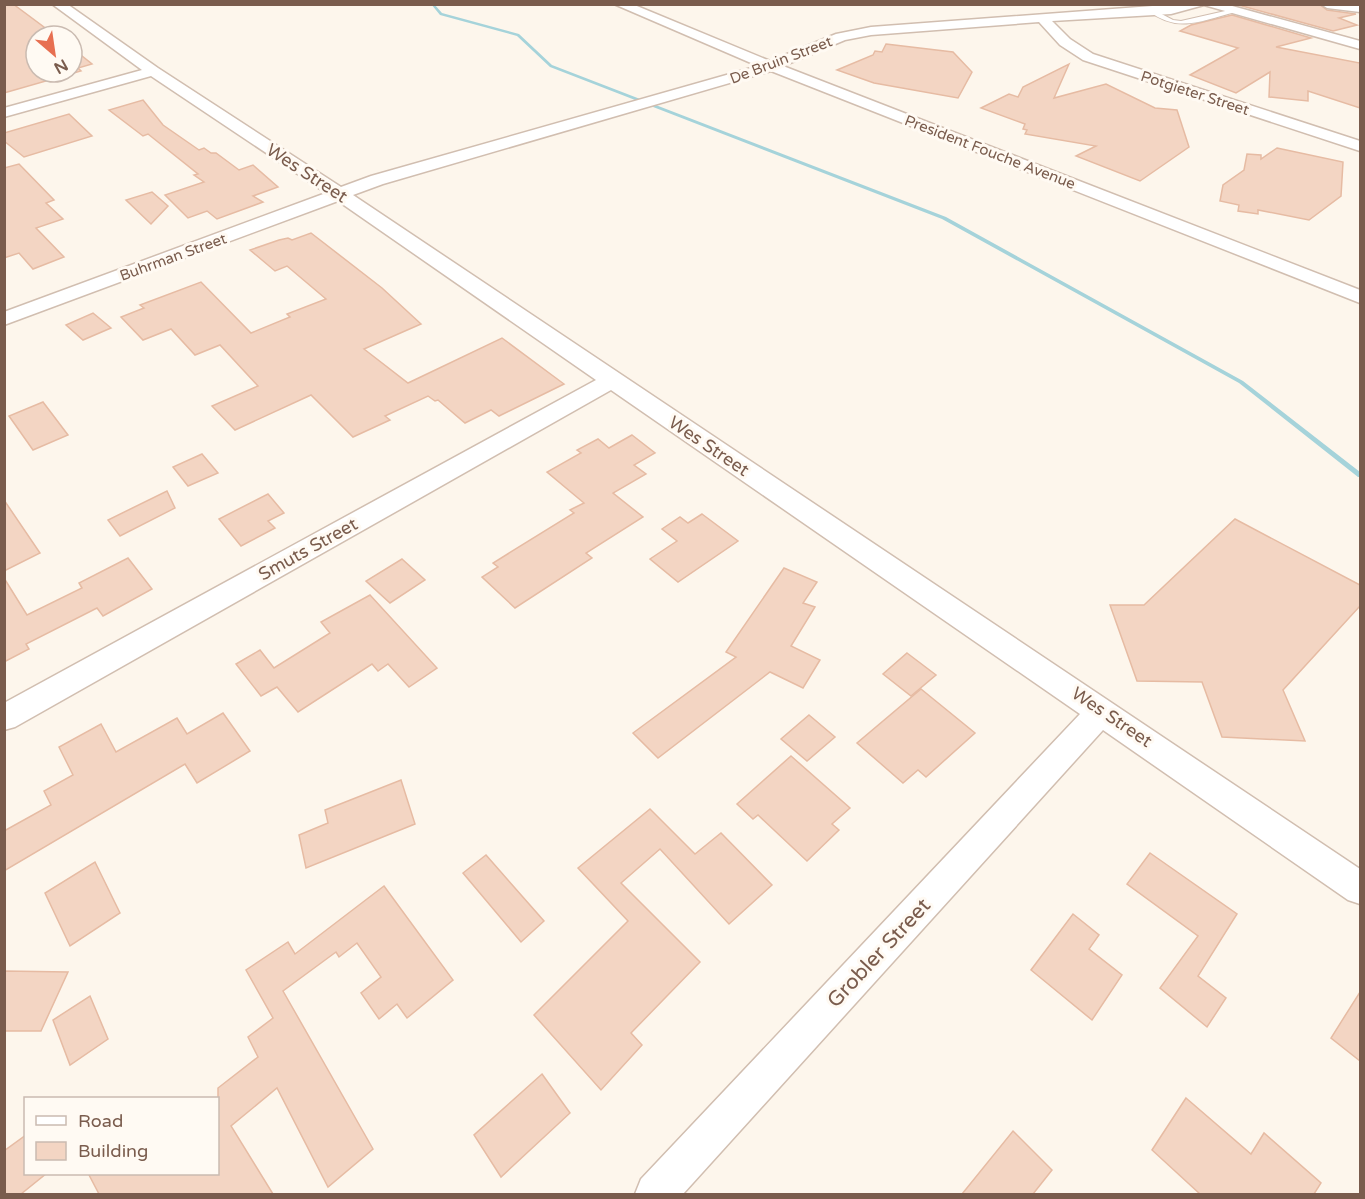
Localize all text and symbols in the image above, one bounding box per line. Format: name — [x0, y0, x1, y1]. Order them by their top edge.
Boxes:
north arrow — [24, 24, 84, 84]
street label: De Bruin Street — [727, 32, 835, 88]
text: N — [50, 54, 71, 78]
street label: Potgieter Street — [1139, 67, 1252, 119]
street label: President Fouche Avenue — [902, 111, 1078, 193]
street label: Wes Street — [262, 139, 352, 207]
street label: Buhrman Street — [117, 229, 229, 285]
street label: Wes Street — [665, 411, 754, 481]
street label: Smuts Street — [255, 513, 362, 585]
street label: Wes Street — [1068, 682, 1157, 752]
street label: Grobler Street — [822, 893, 936, 1013]
legend — [24, 1097, 219, 1175]
text: Road — [78, 1110, 123, 1132]
text: Building — [78, 1140, 148, 1162]

